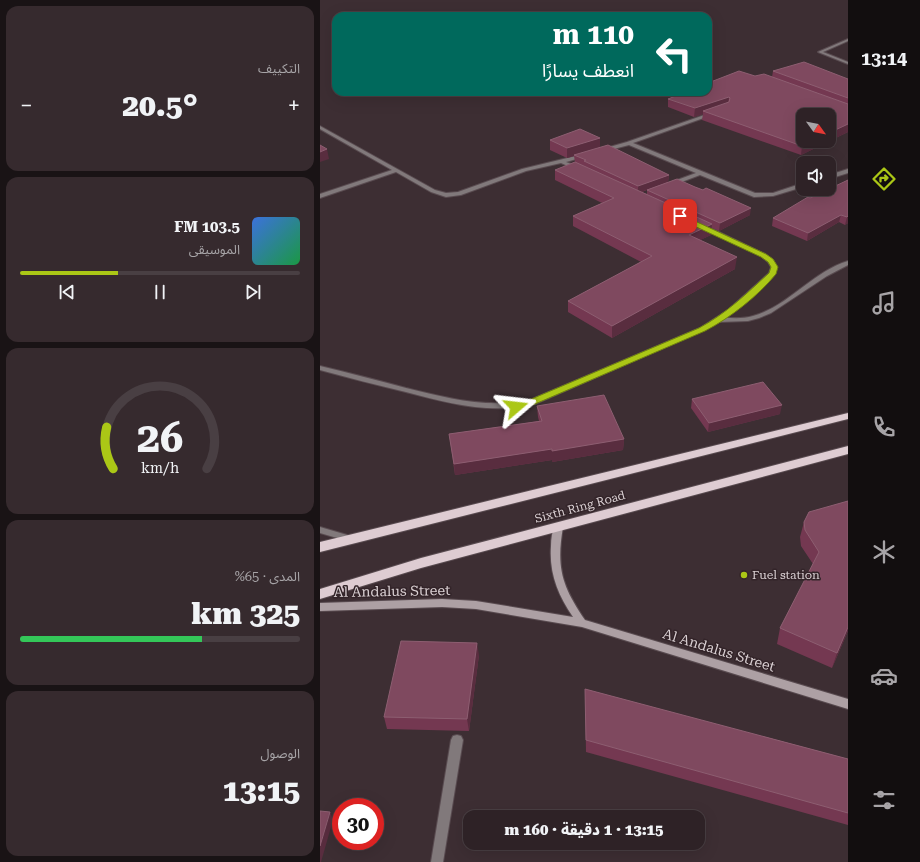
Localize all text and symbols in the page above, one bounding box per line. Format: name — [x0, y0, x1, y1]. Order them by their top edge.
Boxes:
text: 110 m — [553, 18, 634, 51]
icon: left — [648, 28, 700, 80]
text: 13:14 — [861, 48, 907, 69]
text: انعطف يسارًا — [542, 60, 634, 81]
text: التكييف — [258, 61, 300, 76]
text: 20.5° — [122, 88, 198, 123]
text: − — [20, 93, 32, 118]
text: + — [288, 93, 300, 118]
north arrow — [796, 108, 836, 148]
map controls — [796, 108, 836, 196]
button: sound — [796, 156, 836, 196]
icon: directions — [870, 165, 898, 193]
pin — [663, 199, 697, 233]
icon: arrive — [669, 205, 691, 227]
text: 103.5 FM — [174, 218, 240, 236]
text: الموسيقى — [189, 242, 240, 257]
icon: previous — [56, 281, 78, 303]
icon: pause — [149, 281, 171, 303]
icon: next — [242, 281, 264, 303]
icon: music — [870, 289, 898, 317]
position arrow — [495, 386, 537, 428]
text: 26 — [137, 413, 183, 462]
icon: phone — [870, 413, 898, 441]
text: km/h — [141, 460, 179, 476]
street label: Sixth Ring Road — [533, 488, 627, 526]
icon: climate — [870, 538, 898, 566]
place label: Fuel station — [752, 568, 820, 582]
text: المدى · 65% — [235, 569, 300, 584]
marker: Fuel station — [739, 570, 749, 580]
street label: Al Andalus Street — [334, 582, 450, 600]
text: 325 km — [191, 596, 300, 631]
street label: Al Andalus Street — [661, 625, 777, 675]
icon: car — [870, 662, 898, 690]
text: الوصول — [260, 746, 300, 761]
text: 13:15 — [223, 773, 300, 808]
icon: filters — [870, 786, 898, 814]
speed limit sign: 30 — [332, 798, 384, 850]
text: 13:15 · 1 دقيقة · 160 m — [505, 821, 663, 839]

